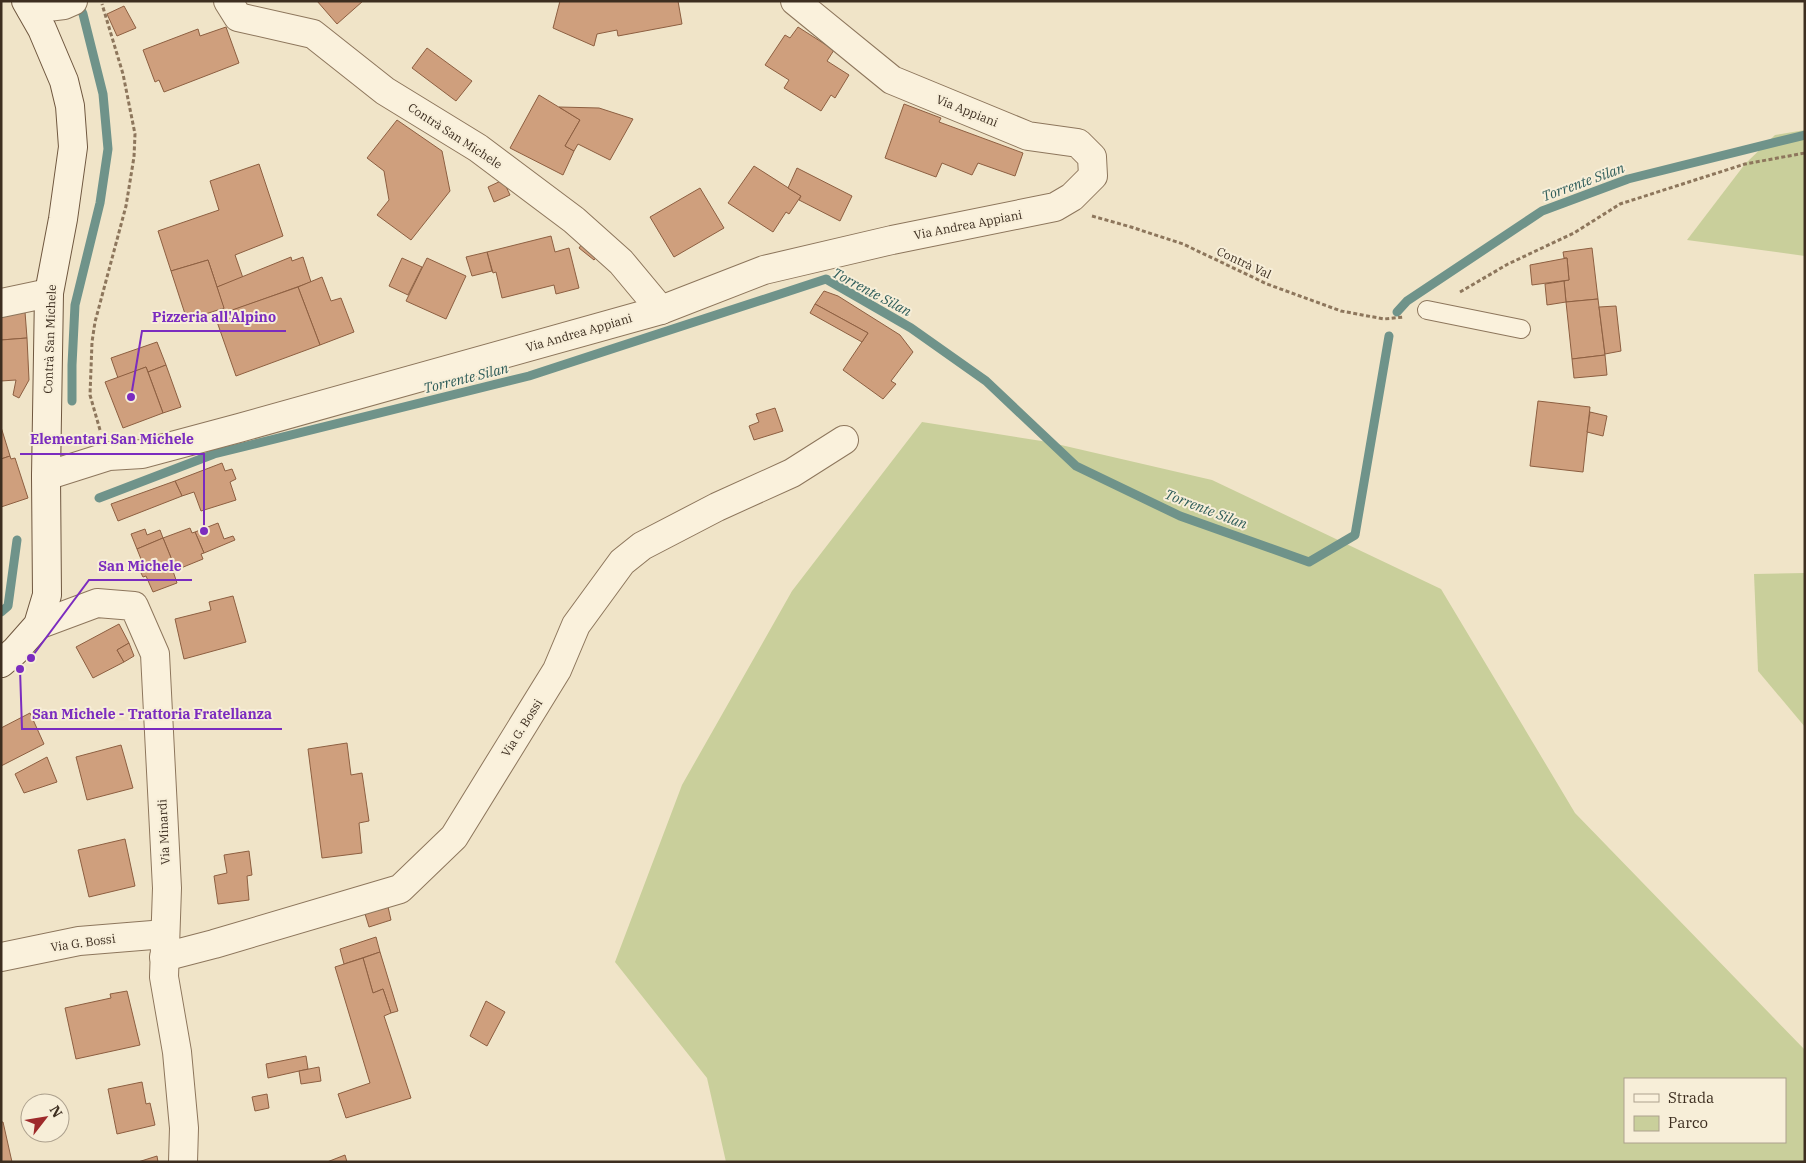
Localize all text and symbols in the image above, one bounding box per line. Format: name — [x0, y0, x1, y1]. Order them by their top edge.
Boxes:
street label: Via Appiani — [934, 91, 1001, 130]
street label: Contrà San Michele — [405, 99, 505, 172]
water label: Torrente Silan — [1539, 159, 1627, 205]
street label: Via Andrea Appiani — [913, 207, 1023, 242]
street label: Contrà Val — [1215, 243, 1274, 282]
water label: Torrente Silan — [829, 264, 915, 320]
street label: Contrà San Michele — [40, 284, 59, 394]
callout: Pizzeria all'Alpino — [142, 302, 286, 331]
text: Pizzeria all'Alpino — [152, 308, 276, 326]
street label: Via Andrea Appiani — [524, 310, 634, 355]
water label: Torrente Silan — [422, 359, 510, 397]
callout: Elementari San Michele — [20, 425, 204, 454]
text: Elementari San Michele — [30, 430, 194, 448]
water label: Torrente Silan — [1162, 485, 1250, 533]
callout: San Michele — [89, 551, 192, 580]
text: San Michele — [98, 557, 182, 575]
street label: Via G. Bossi — [498, 696, 545, 759]
callout: San Michele - Trattoria Fratellanza — [22, 700, 282, 729]
text: San Michele - Trattoria Fratellanza — [32, 705, 272, 723]
street label: Via Minardi — [154, 799, 173, 865]
street label: Via G. Bossi — [50, 931, 117, 954]
legend — [1624, 1078, 1786, 1143]
text: Strada — [1668, 1088, 1714, 1107]
north arrow — [20, 1093, 70, 1143]
text: N — [46, 1102, 67, 1121]
text: Parco — [1668, 1113, 1708, 1132]

